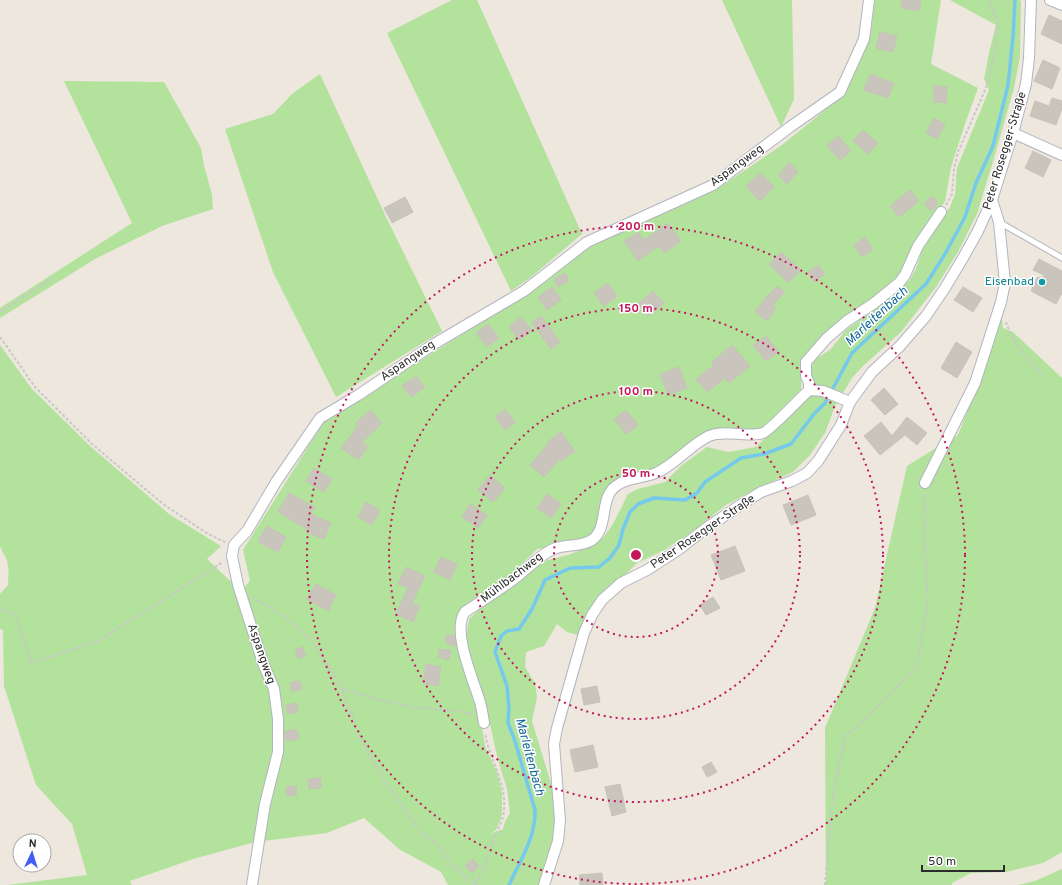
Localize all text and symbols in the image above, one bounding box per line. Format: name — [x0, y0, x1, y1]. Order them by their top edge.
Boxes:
street label: Peter Rosegger-Straße — [979, 90, 1031, 212]
street label: Aspangweg — [707, 141, 767, 191]
text: 200 m — [618, 219, 654, 235]
place label: Eisenbad — [985, 274, 1034, 290]
marker: Eisenbad — [1037, 277, 1047, 287]
water label: Marleitenbach — [842, 284, 912, 350]
text: 150 m — [619, 301, 653, 317]
street label: Aspangweg — [378, 337, 438, 385]
text: 100 m — [619, 384, 653, 400]
text: 50 m — [622, 466, 650, 482]
street label: Peter Rosegger-Straße — [648, 491, 758, 573]
centre of rings — [629, 548, 643, 562]
street label: Mühlbachweg — [478, 549, 546, 607]
street label: Aspangweg — [243, 622, 279, 686]
water label: Marleitenbach — [511, 716, 547, 798]
north arrow — [12, 833, 52, 873]
text: N — [28, 837, 37, 851]
scale bar — [922, 847, 1004, 873]
text: 50 m — [928, 854, 956, 870]

